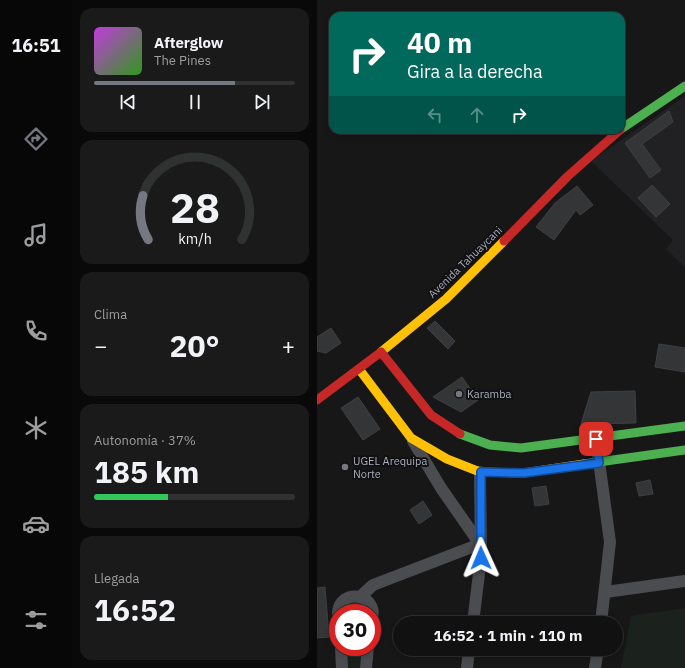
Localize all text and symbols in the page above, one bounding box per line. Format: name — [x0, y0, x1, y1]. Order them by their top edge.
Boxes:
text: 40 m — [407, 24, 472, 61]
icon: right — [341, 28, 393, 80]
text: Afterglow — [154, 33, 223, 52]
text: 16:51 — [11, 34, 61, 57]
text: The Pines — [154, 52, 211, 69]
text: Gira a la derecha — [407, 60, 543, 83]
icon: previous — [117, 91, 139, 113]
icon: pause — [184, 91, 206, 113]
icon: next — [251, 91, 273, 113]
icon: left — [424, 104, 446, 126]
icon: ahead — [466, 104, 488, 126]
icon: right — [508, 104, 530, 126]
icon: directions — [22, 125, 50, 153]
text: 28 — [170, 180, 219, 234]
icon: music — [22, 221, 50, 249]
street label: Avenida Tahuaycani — [425, 223, 505, 301]
text: km/h — [178, 229, 211, 248]
text: Clima — [94, 306, 127, 323]
icon: phone — [22, 317, 50, 345]
text: 20° — [169, 326, 220, 365]
text: − — [94, 331, 107, 360]
text: + — [282, 331, 295, 360]
place label: Karamba — [467, 387, 512, 401]
marker: Karamba — [454, 389, 464, 399]
icon: climate — [22, 414, 50, 442]
pin — [579, 422, 613, 456]
icon: arrive — [585, 428, 607, 450]
text: Autonomía · 37% — [94, 432, 196, 449]
text: 185 km — [94, 452, 199, 491]
place label: UGEL Arequipa Norte — [353, 454, 427, 481]
marker: UGEL Arequipa Norte — [340, 462, 350, 472]
icon: car — [22, 510, 50, 538]
position arrow — [460, 537, 502, 579]
text: Llegada — [94, 570, 139, 587]
text: 16:52 — [94, 590, 176, 629]
speed limit sign: 30 — [329, 604, 381, 656]
icon: filters — [22, 606, 50, 634]
text: 16:52 · 1 min · 110 m — [434, 626, 582, 645]

